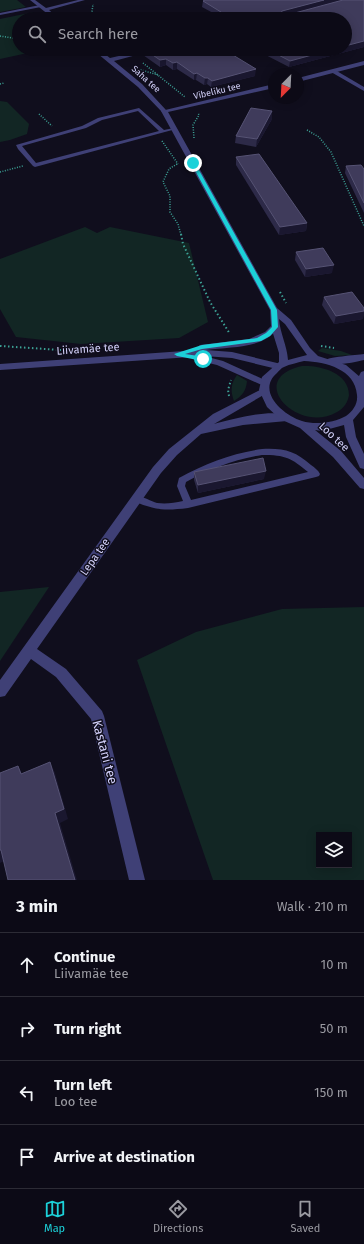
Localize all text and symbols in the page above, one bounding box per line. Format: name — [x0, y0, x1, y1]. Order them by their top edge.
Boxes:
search box — [12, 12, 352, 56]
icon: search — [26, 23, 48, 45]
text: Search here — [58, 25, 138, 43]
street label: Saha tee — [130, 63, 163, 95]
north arrow — [268, 68, 304, 104]
street label: Vibeliku tee — [192, 81, 242, 101]
route end — [184, 154, 202, 172]
street label: Liivamäe tee — [56, 340, 120, 358]
route start — [194, 350, 212, 368]
street label: Loo tee — [316, 420, 352, 454]
street label: Lepa tee — [78, 536, 112, 578]
street label: Kastani tee — [89, 718, 121, 786]
map controls — [316, 832, 352, 868]
button: layers — [316, 832, 352, 868]
text: 3 min — [16, 896, 58, 917]
text: Walk · 210 m — [277, 899, 348, 914]
text: Continue — [54, 948, 115, 966]
icon: ahead — [16, 954, 38, 976]
text: 10 m — [321, 957, 348, 972]
text: Liivamäe tee — [54, 966, 128, 981]
icon: right — [16, 1018, 38, 1040]
text: Turn right — [54, 1020, 121, 1038]
text: 50 m — [320, 1021, 348, 1036]
text: Turn left — [54, 1076, 112, 1094]
icon: left — [16, 1082, 38, 1104]
text: 150 m — [314, 1085, 348, 1100]
text: Loo tee — [54, 1094, 97, 1109]
icon: arrive — [16, 1146, 38, 1168]
text: Arrive at destination — [54, 1148, 195, 1166]
tab: Map — [44, 1198, 66, 1235]
tab: Directions — [153, 1198, 203, 1235]
tab: Saved — [291, 1198, 320, 1235]

